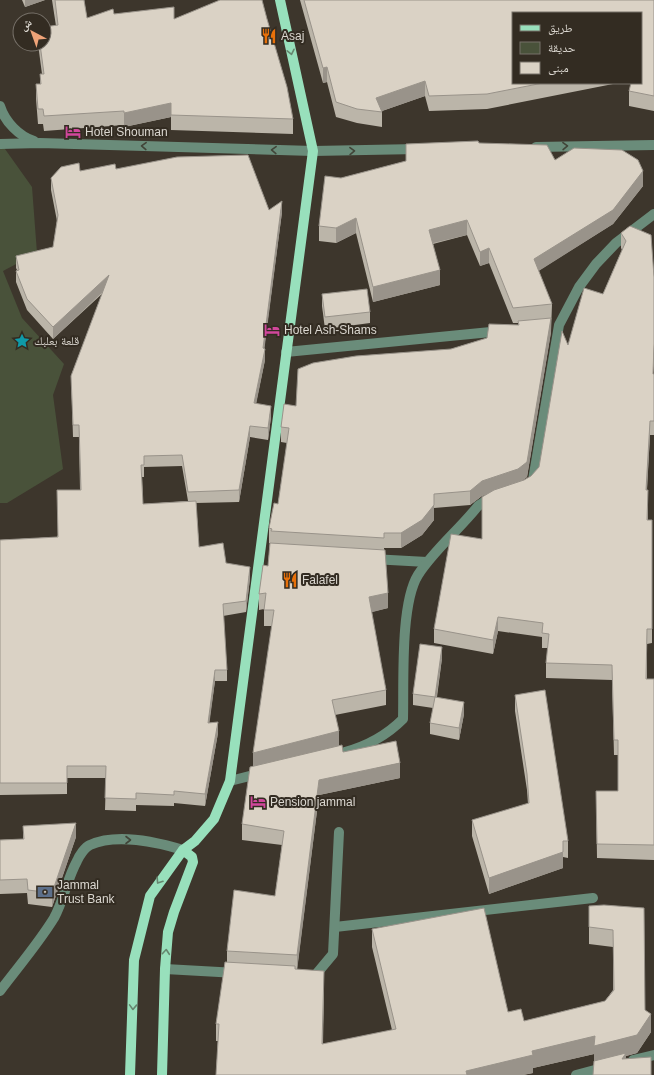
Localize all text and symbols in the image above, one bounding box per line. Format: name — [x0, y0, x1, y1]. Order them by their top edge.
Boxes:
north arrow — [12, 12, 52, 52]
legend — [512, 12, 642, 84]
text: ش — [17, 16, 35, 34]
text: طريق — [548, 21, 573, 35]
restaurant icon: Asaj — [260, 27, 278, 45]
place label: Asaj — [281, 29, 304, 43]
text: حديقة — [548, 41, 576, 55]
one-way arrow — [287, 49, 295, 55]
text: مبنى — [548, 61, 569, 75]
hotel icon: Hotel Shouman — [64, 123, 82, 141]
place label: Hotel Shouman — [85, 125, 168, 139]
one-way arrow — [141, 142, 147, 150]
one-way arrow — [562, 142, 568, 150]
one-way arrow — [271, 146, 277, 154]
one-way arrow — [349, 146, 355, 155]
hotel icon: Hotel Ash-Shams — [263, 321, 281, 339]
place label: Hotel Ash-Shams — [284, 323, 377, 337]
place icon: قلعة بعلبك — [13, 332, 31, 350]
place label: قلعة بعلبك — [34, 334, 79, 348]
restaurant icon: Falafel — [281, 571, 299, 589]
place label: Falafel — [302, 573, 338, 587]
hotel icon: Pension jammal — [249, 793, 267, 811]
place label: Pension jammal — [270, 795, 355, 809]
one-way arrow — [125, 836, 131, 844]
one-way arrow — [157, 877, 164, 884]
place label: Jammal Trust Bank — [57, 878, 116, 906]
bank icon: Jammal Trust Bank — [36, 883, 54, 901]
one-way arrow — [162, 949, 171, 955]
one-way arrow — [128, 1004, 137, 1010]

